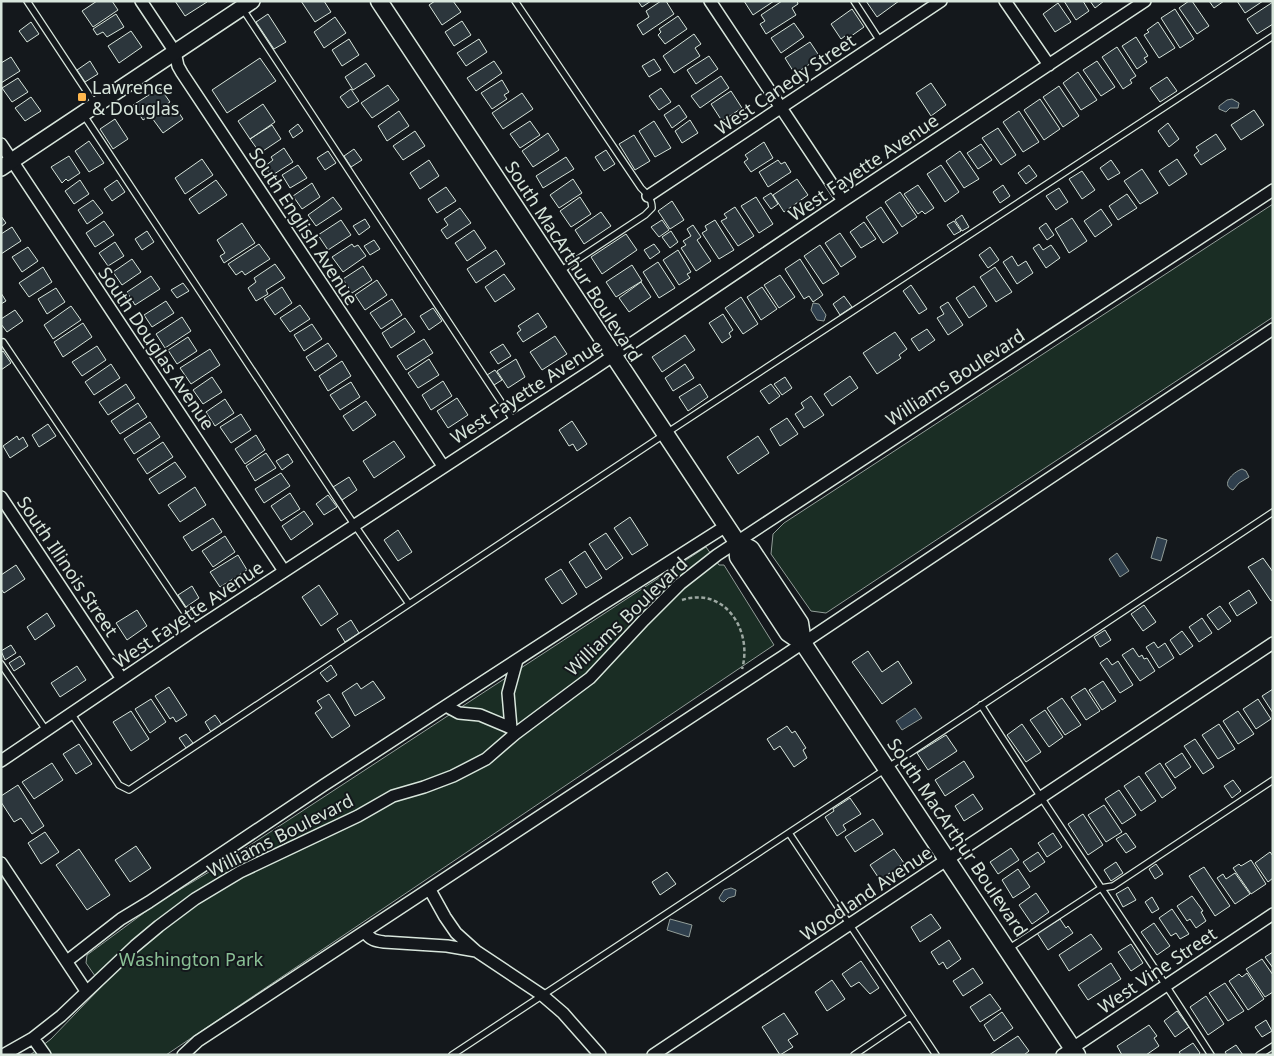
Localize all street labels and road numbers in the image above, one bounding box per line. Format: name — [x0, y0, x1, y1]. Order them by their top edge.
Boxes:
street label: West Canedy Street — [710, 28, 860, 140]
street label: West Fayette Avenue — [783, 108, 943, 226]
street label: South English Avenue — [244, 143, 364, 309]
street label: South MacArthur Boulevard — [500, 156, 648, 366]
street label: South Douglas Avenue — [93, 262, 221, 434]
street label: Williams Boulevard — [881, 323, 1029, 431]
street label: West Fayette Avenue — [446, 333, 606, 449]
street label: South Illinois Street — [12, 491, 124, 641]
street label: Williams Boulevard — [560, 551, 692, 681]
street label: West Fayette Avenue — [108, 555, 268, 673]
street label: South MacArthur Boulevard — [882, 733, 1034, 941]
street label: Williams Boulevard — [203, 788, 357, 882]
street label: Woodland Avenue — [795, 840, 937, 946]
street label: West Vine Street — [1093, 921, 1221, 1019]

